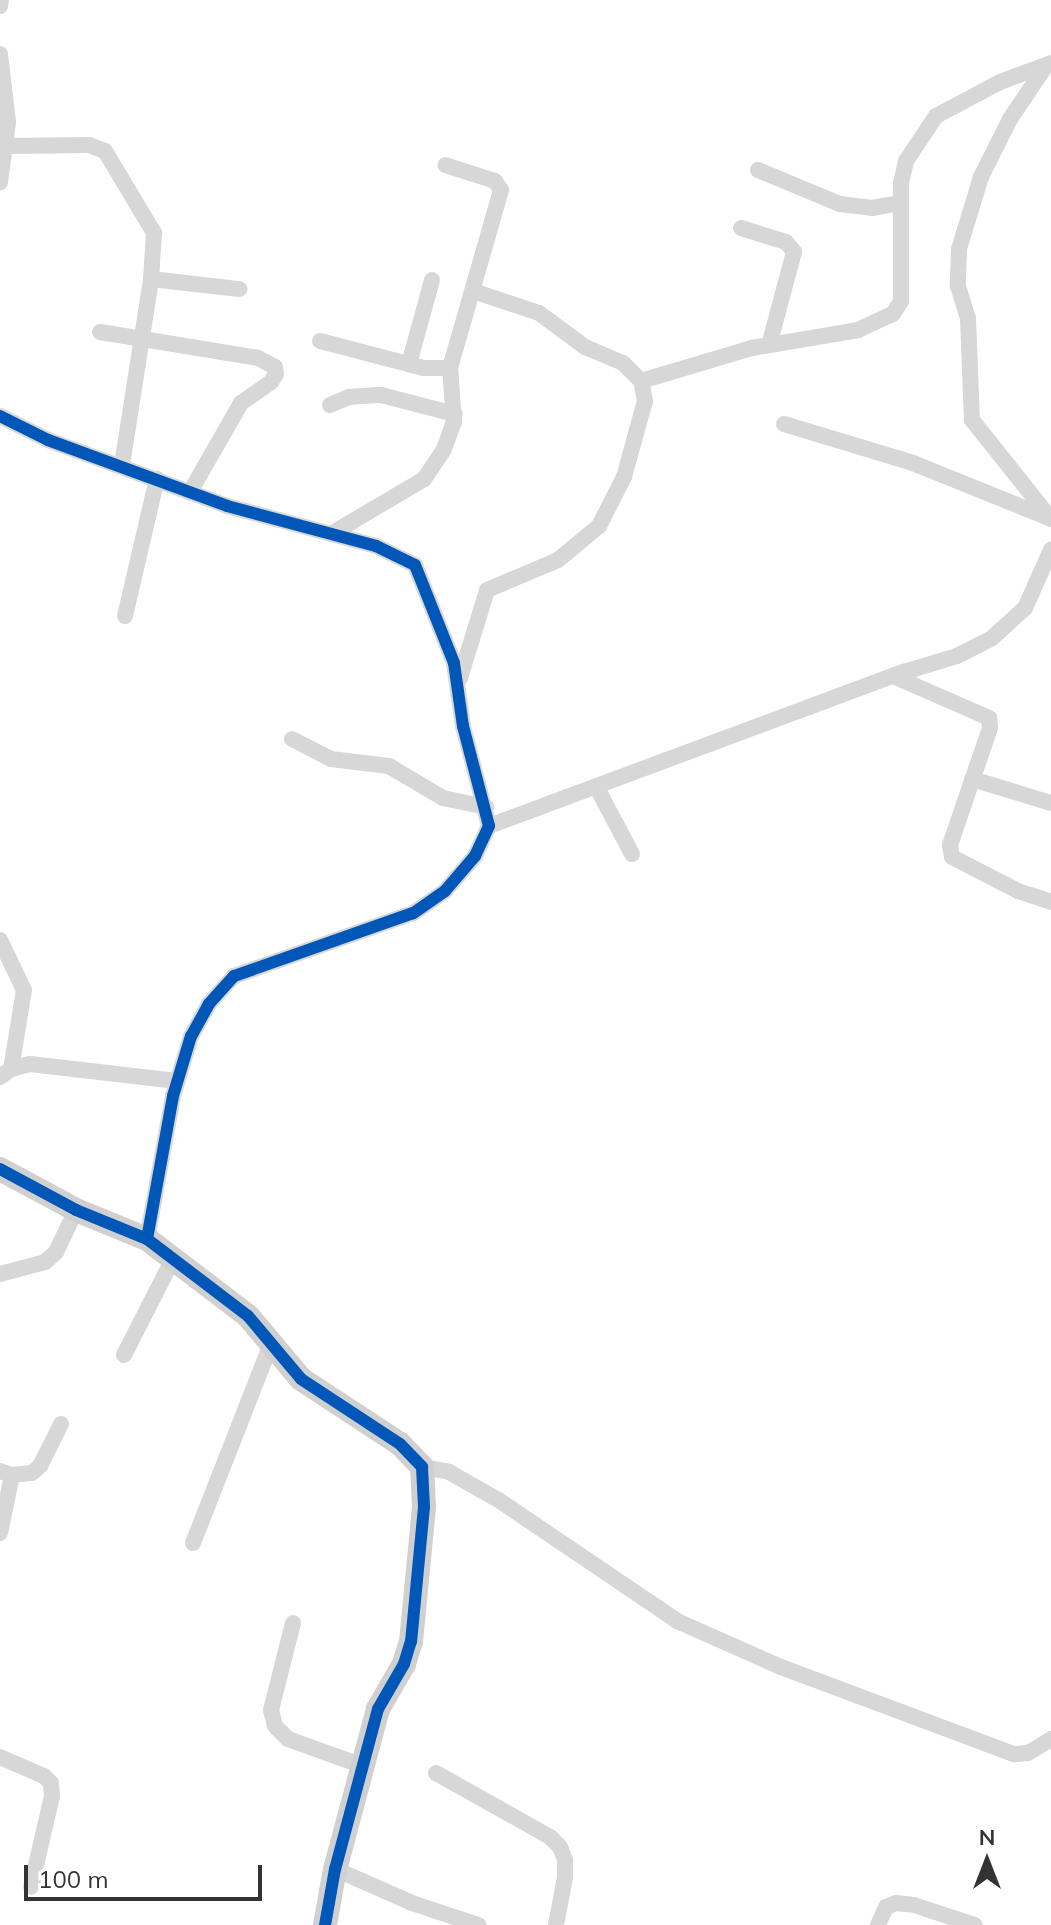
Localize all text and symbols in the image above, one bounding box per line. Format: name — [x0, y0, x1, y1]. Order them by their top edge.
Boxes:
north arrow — [947, 1821, 1027, 1901]
text: N — [979, 1823, 995, 1851]
scale bar — [28, 1849, 266, 1899]
text: 100 m — [38, 1864, 109, 1894]

